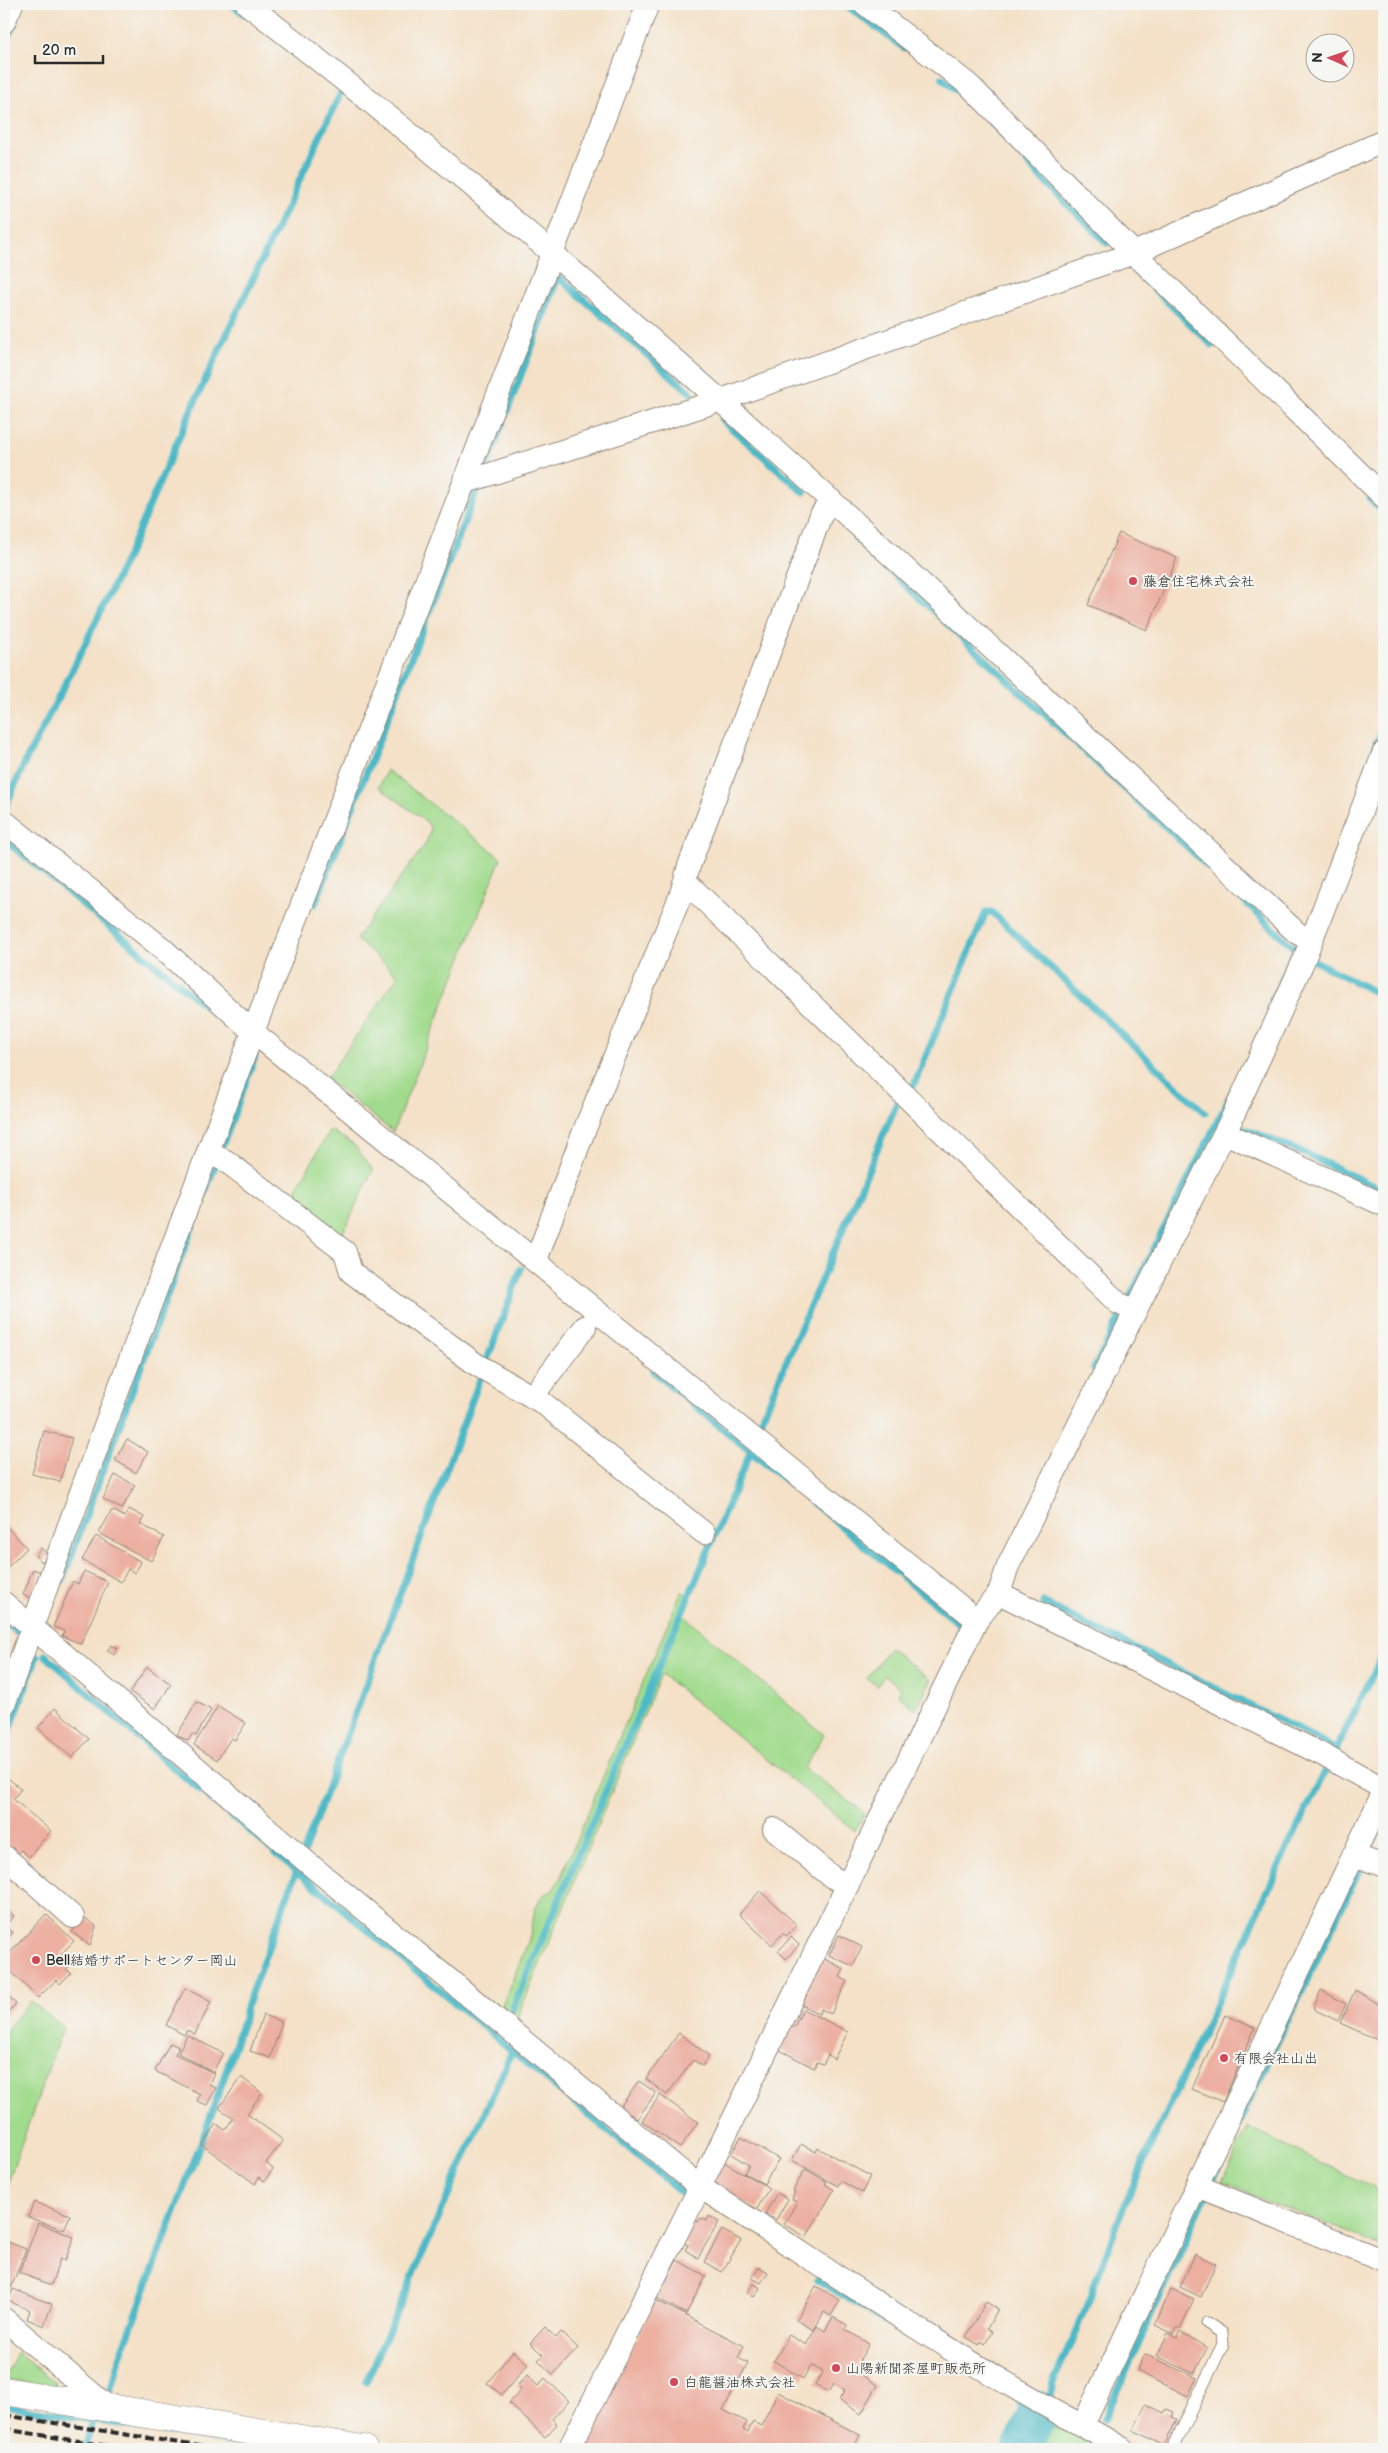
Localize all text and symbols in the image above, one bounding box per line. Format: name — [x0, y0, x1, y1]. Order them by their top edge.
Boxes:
scale bar — [35, 32, 102, 64]
north arrow — [1306, 32, 1356, 82]
text: 20 m — [42, 41, 76, 60]
text: N — [1309, 52, 1326, 63]
place label: 藤倉住宅株式会社 — [1143, 573, 1255, 590]
marker: 藤倉住宅株式会社 — [1127, 575, 1139, 587]
place label: Bell結婚サポートセンター岡山 — [46, 1952, 238, 1969]
marker: Bell結婚サポートセンター岡山 — [30, 1954, 42, 1966]
place label: 有限会社山出 — [1234, 2050, 1318, 2067]
marker: 有限会社山出 — [1218, 2052, 1230, 2064]
place label: 山陽新聞茶屋町販売所 — [846, 2360, 986, 2377]
marker: 山陽新聞茶屋町販売所 — [830, 2362, 842, 2374]
place label: 白龍醤油株式会社 — [684, 2374, 796, 2391]
marker: 白龍醤油株式会社 — [668, 2376, 680, 2388]

